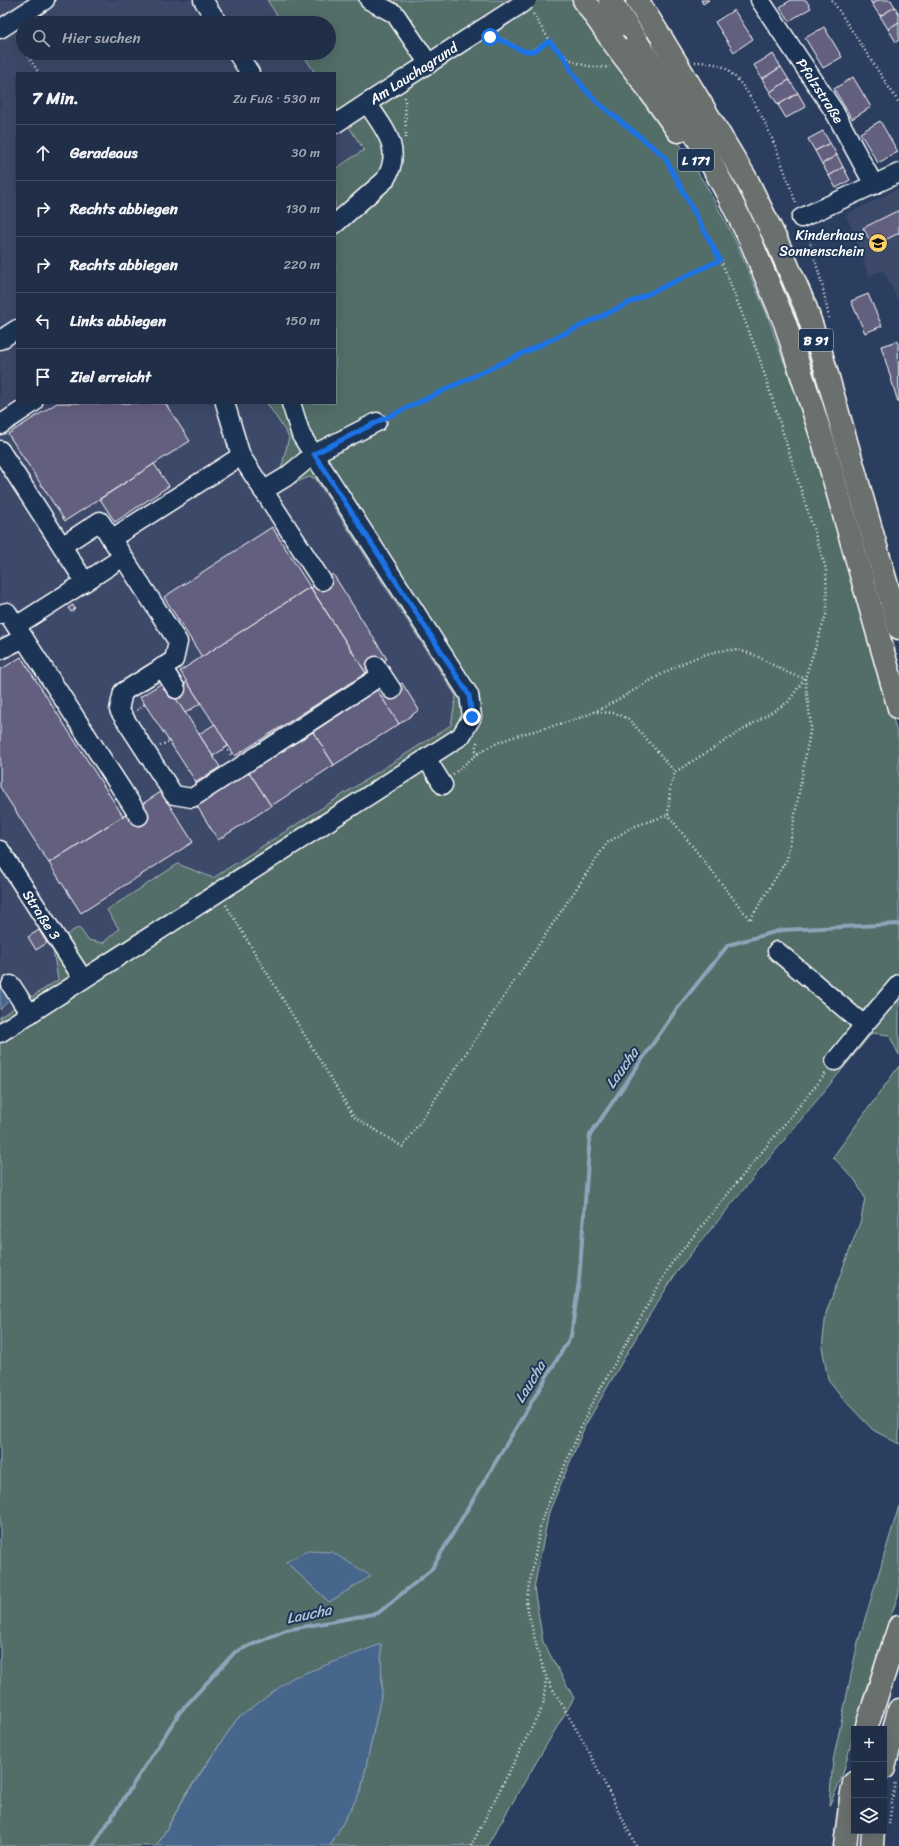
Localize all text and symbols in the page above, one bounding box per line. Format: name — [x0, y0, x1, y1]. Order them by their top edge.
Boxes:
search box — [16, 16, 336, 60]
text: Hier suchen — [62, 25, 141, 51]
icon: search — [30, 27, 52, 49]
route start — [481, 28, 499, 46]
street label: Am Lauchagrund — [363, 34, 464, 112]
street label: Pfalzstraße — [789, 53, 851, 128]
text: 7 Min. — [32, 83, 79, 113]
text: Zu Fuß · 530 m — [233, 87, 320, 110]
text: Geradeaus — [70, 140, 138, 166]
text: 30 m — [291, 141, 320, 164]
icon: ahead — [32, 142, 54, 164]
road number: L 171 — [678, 149, 714, 171]
text: Rechts abbiegen — [70, 196, 178, 222]
text: 130 m — [286, 197, 320, 220]
icon: right — [32, 198, 54, 220]
place label: Kinderhaus Sonnenschein — [779, 223, 865, 264]
school or university icon: Kinderhaus Sonnenschein — [867, 232, 889, 254]
text: Rechts abbiegen — [70, 252, 178, 278]
text: 220 m — [283, 253, 320, 276]
icon: right — [32, 254, 54, 276]
text: Links abbiegen — [70, 308, 166, 334]
text: 150 m — [285, 309, 320, 332]
icon: left — [32, 310, 54, 332]
road number: B 91 — [799, 329, 833, 351]
text: Ziel erreicht — [70, 364, 151, 390]
icon: arrive — [32, 366, 54, 388]
route end — [463, 708, 481, 726]
street label: Straße 3 — [16, 884, 67, 945]
water label: Laucha — [598, 1041, 647, 1094]
water label: Laucha — [507, 1355, 554, 1408]
water label: Laucha — [284, 1596, 335, 1631]
map controls — [851, 1726, 887, 1834]
button: + — [851, 1726, 887, 1762]
button: − — [851, 1762, 887, 1798]
button: layers — [851, 1798, 887, 1834]

